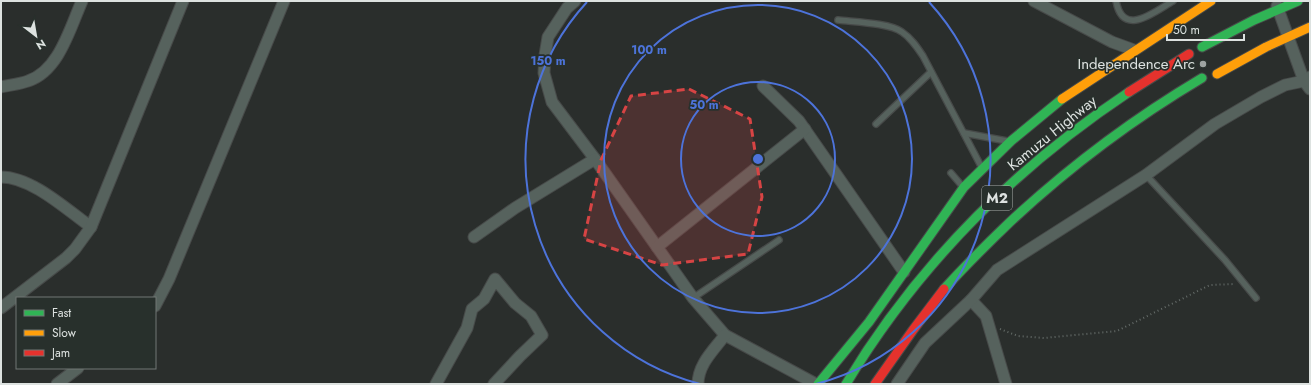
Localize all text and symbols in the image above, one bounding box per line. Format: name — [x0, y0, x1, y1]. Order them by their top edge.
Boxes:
north arrow — [16, 16, 56, 56]
scale bar — [1167, 16, 1244, 42]
text: 50 m — [1173, 21, 1200, 39]
text: N — [33, 35, 49, 54]
text: 100 m — [631, 41, 667, 59]
text: 150 m — [530, 52, 566, 70]
place label: Independence Arc — [1077, 53, 1195, 75]
marker: Independence Arc — [1198, 59, 1208, 69]
street label: Kamuzu Highway — [1003, 90, 1102, 176]
text: 50 m — [689, 96, 719, 114]
centre of rings — [751, 152, 765, 166]
road number: M2 — [982, 186, 1012, 210]
legend — [16, 297, 156, 369]
text: Fast — [52, 304, 71, 322]
text: Slow — [52, 324, 77, 342]
text: Jam — [50, 344, 70, 362]

